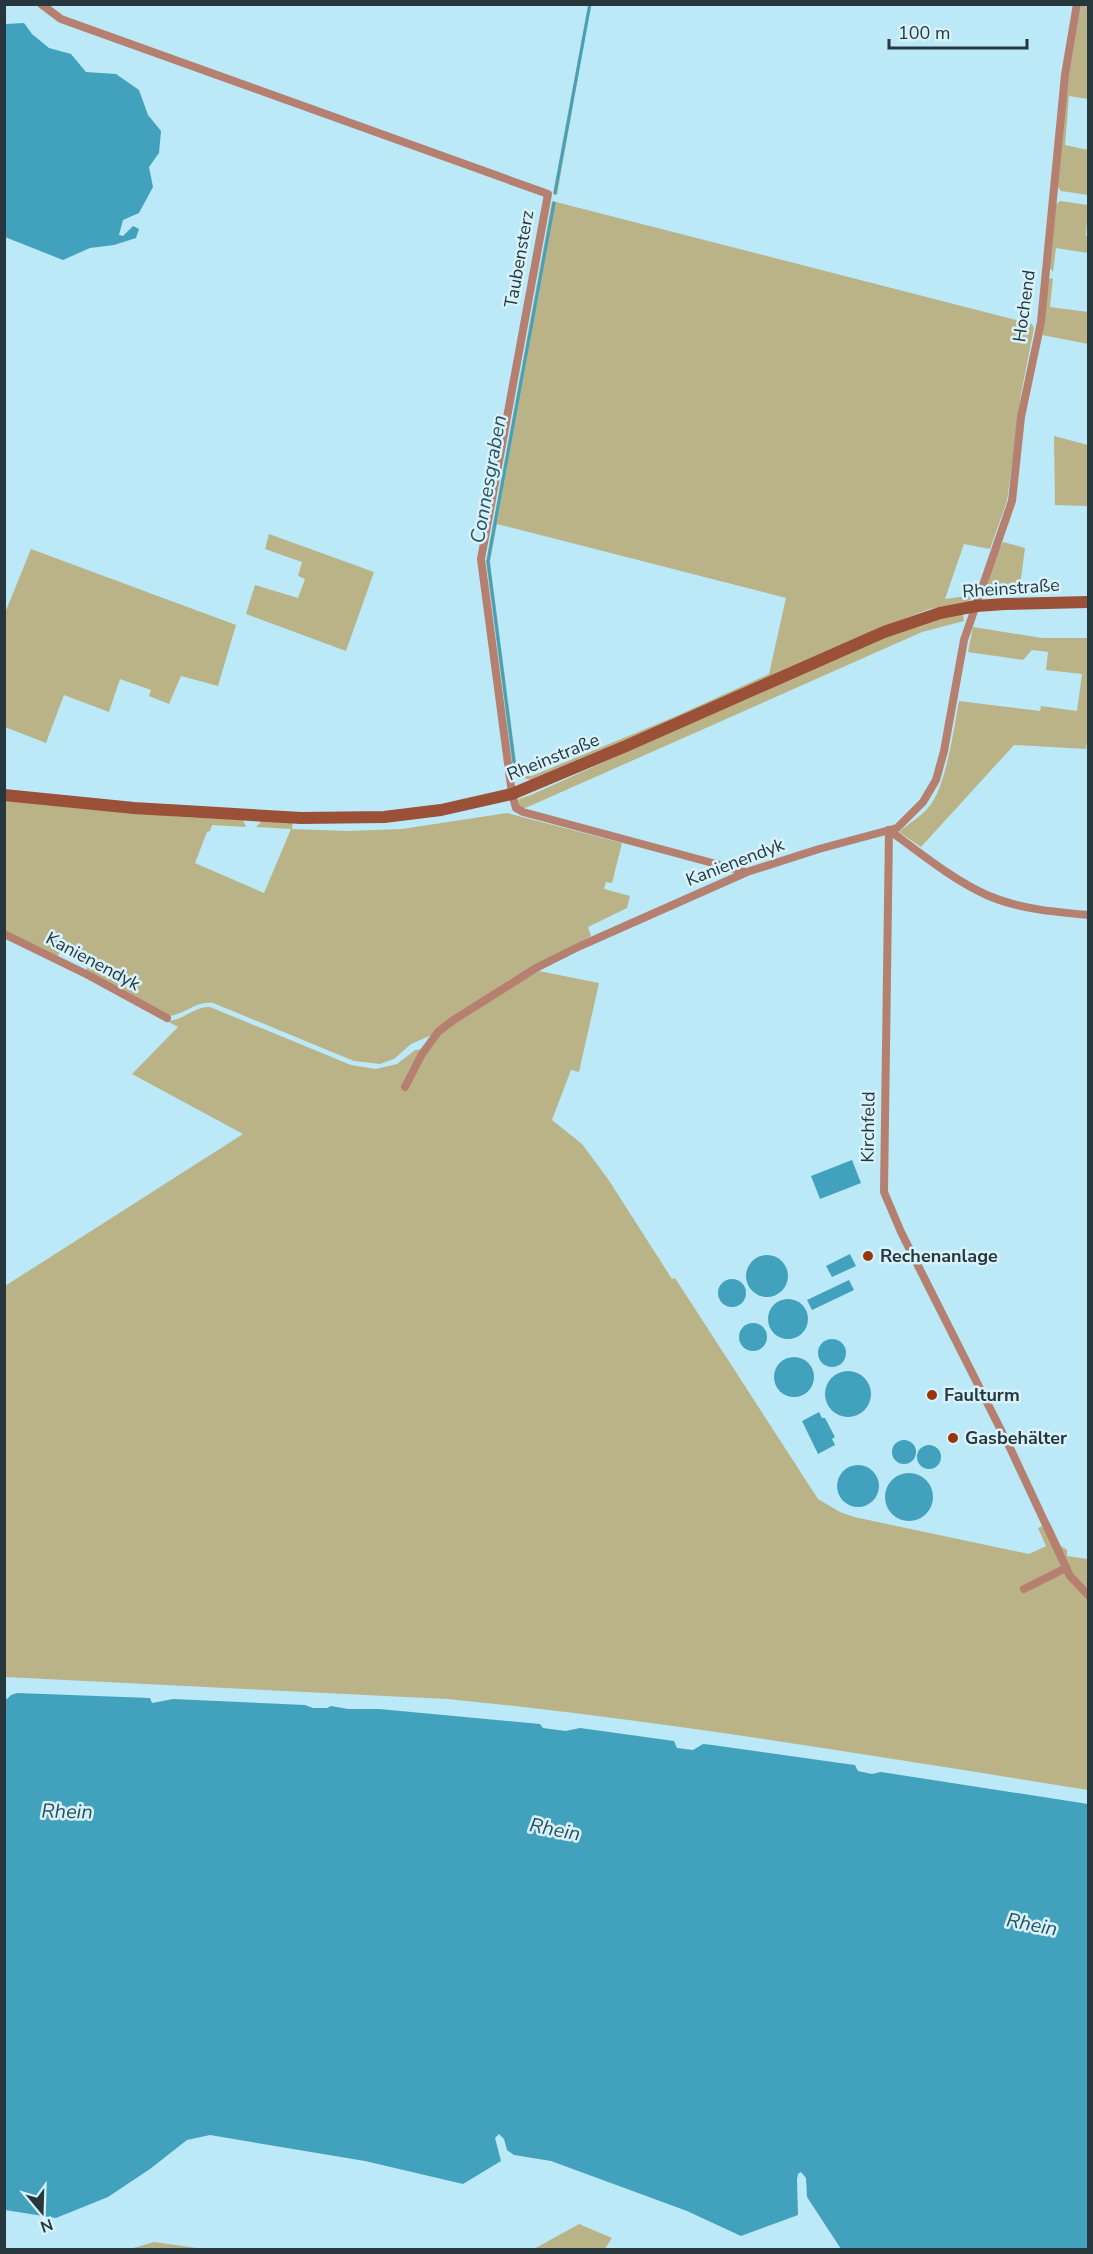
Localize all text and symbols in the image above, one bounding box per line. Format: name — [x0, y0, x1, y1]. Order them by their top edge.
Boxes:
scale bar — [889, 12, 1027, 50]
text: 100 m — [898, 21, 950, 45]
street label: Taubensterz — [499, 208, 539, 310]
street label: Hochend — [1007, 268, 1041, 344]
water label: Connesgraben — [464, 413, 513, 545]
street label: Rheinstraße — [961, 573, 1061, 603]
street label: Rheinstraße — [503, 728, 603, 786]
street label: Kanienendyk — [682, 832, 789, 892]
street label: Kanienendyk — [42, 926, 145, 996]
street label: Kirchfeld — [855, 1091, 881, 1163]
place label: Rechenanlage — [880, 1244, 998, 1268]
marker: Rechenanlage — [861, 1249, 875, 1263]
place label: Faulturm — [944, 1383, 1020, 1407]
marker: Faulturm — [925, 1388, 939, 1402]
place label: Gasbehälter — [965, 1426, 1067, 1450]
marker: Gasbehälter — [946, 1431, 960, 1445]
water label: Rhein — [41, 1798, 93, 1825]
water label: Rhein — [527, 1811, 583, 1848]
water label: Rhein — [1004, 1906, 1060, 1943]
north arrow — [12, 2182, 72, 2242]
text: N — [37, 2213, 56, 2238]

